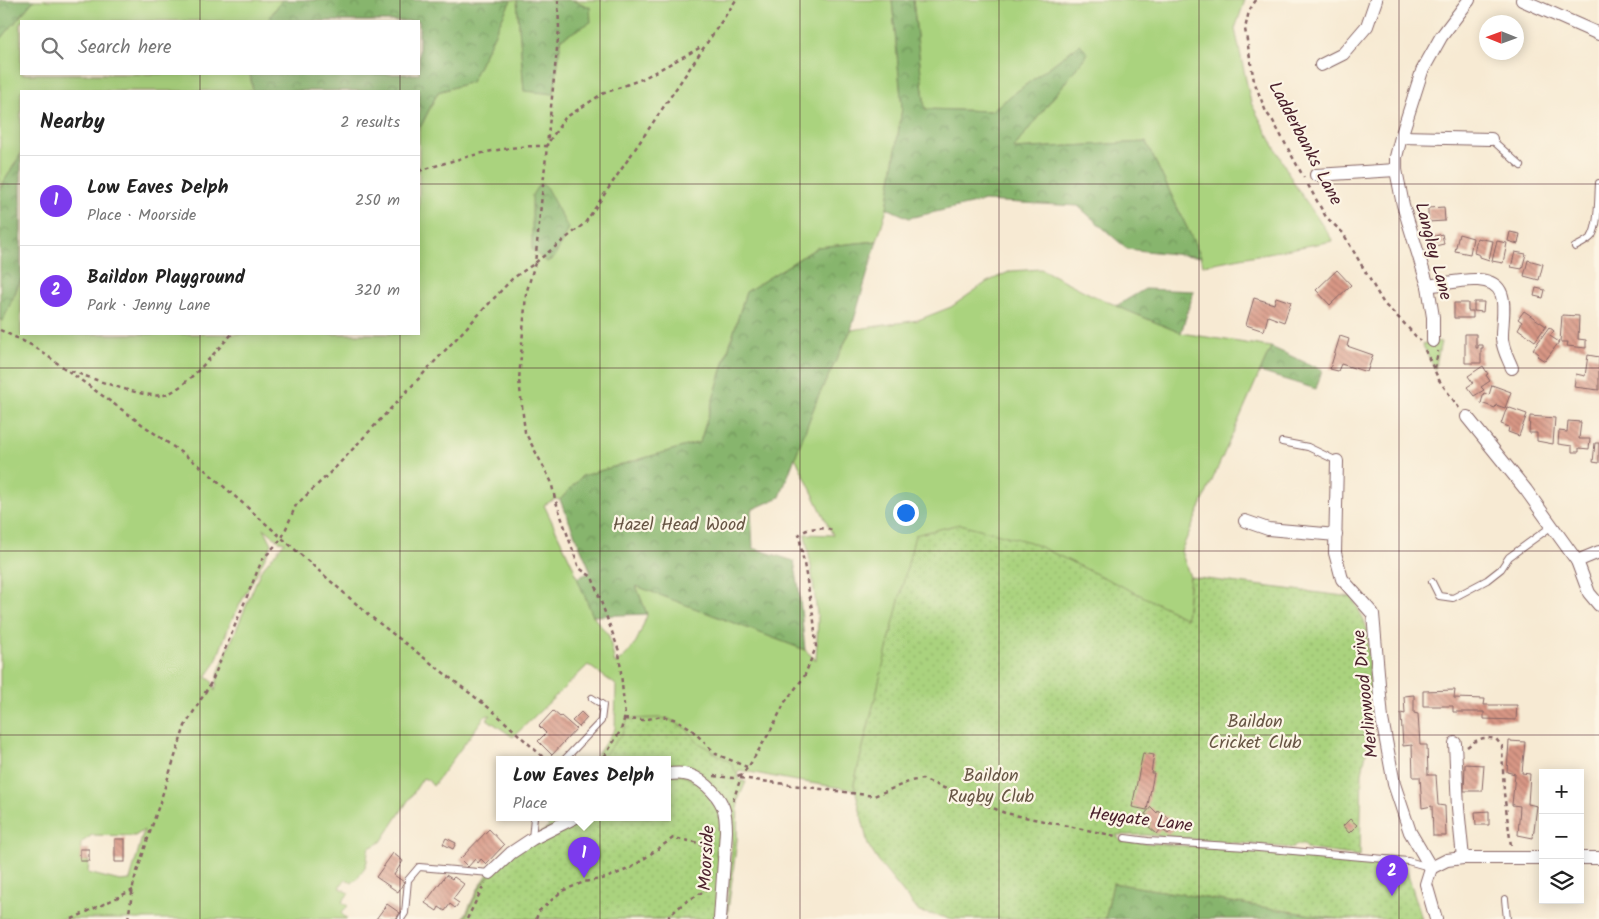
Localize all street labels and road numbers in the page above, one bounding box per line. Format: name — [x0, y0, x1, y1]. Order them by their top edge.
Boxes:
street label: Ladderbanks Lane — [1260, 76, 1350, 211]
street label: Langley Lane — [1406, 199, 1460, 304]
street label: Merlinwood Drive — [1345, 628, 1388, 759]
street label: Heygate Lane — [1088, 800, 1194, 841]
street label: Moorside — [691, 825, 724, 892]

